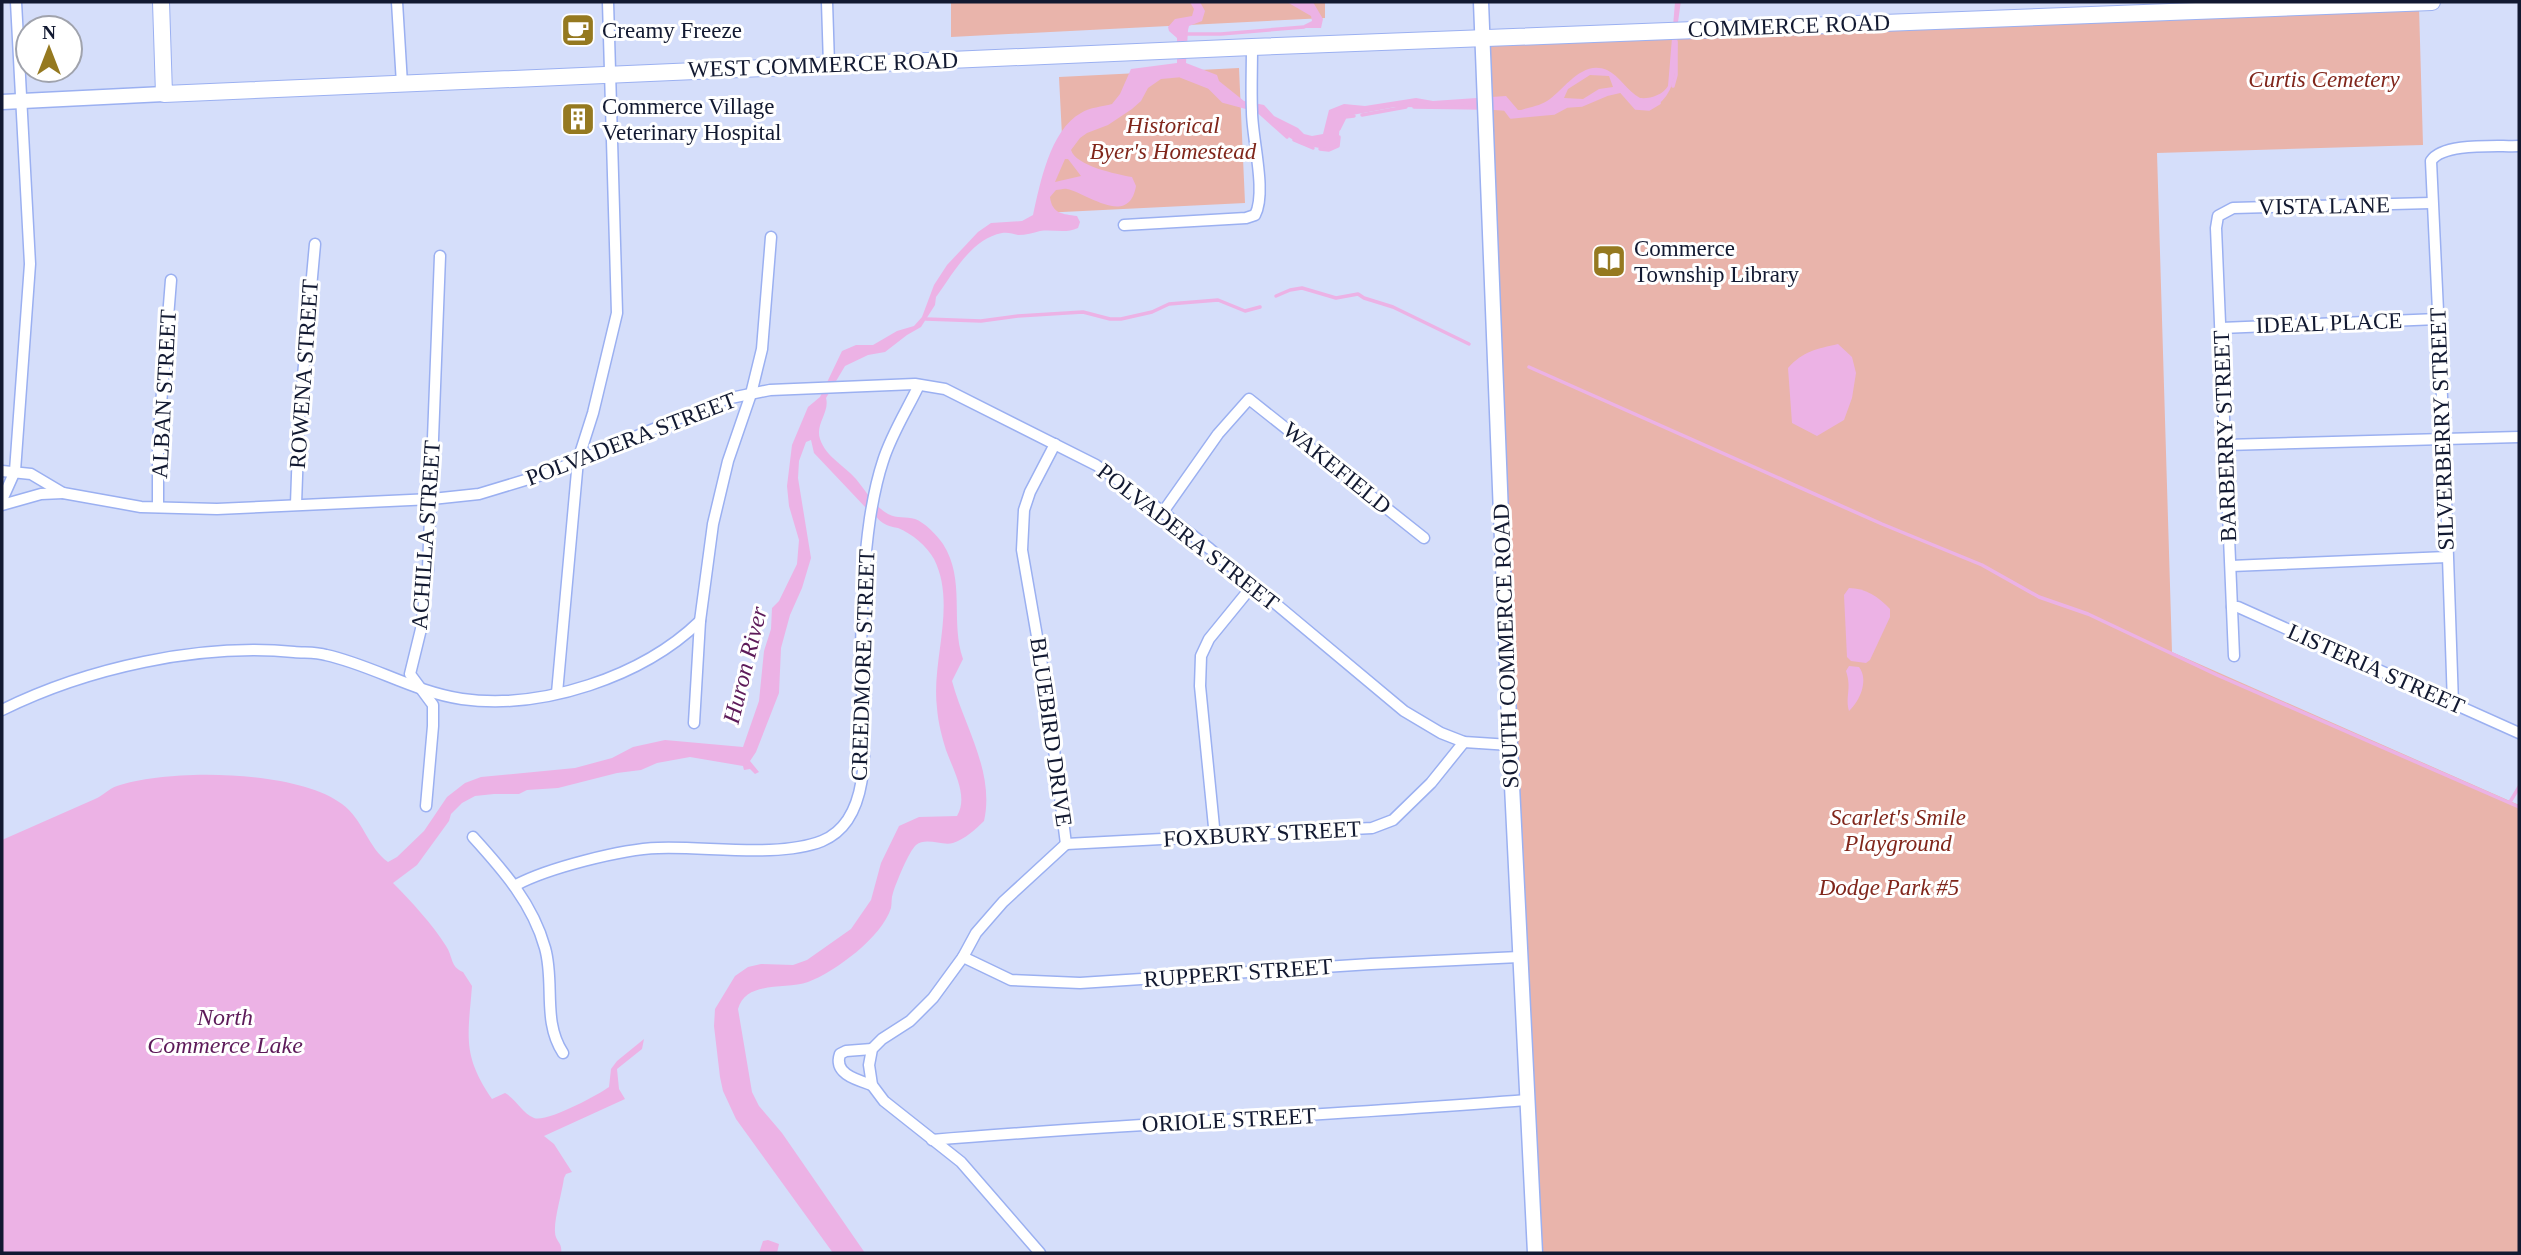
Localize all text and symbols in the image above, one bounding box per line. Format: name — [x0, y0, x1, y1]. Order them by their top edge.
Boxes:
street label: COMMERCE ROAD — [1687, 10, 1891, 42]
cafe icon: Creamy Freeze — [559, 11, 597, 49]
north arrow — [14, 14, 84, 84]
place label: Creamy Freeze — [602, 18, 742, 43]
text: N — [42, 22, 56, 43]
street label: WEST COMMERCE ROAD — [687, 48, 959, 82]
park label: Curtis Cemetery — [2248, 67, 2400, 92]
place label: Commerce Village Veterinary Hospital — [602, 94, 781, 145]
building icon: Commerce Village Veterinary Hospital — [559, 100, 597, 138]
park label: Historical Byer's Homestead — [1090, 113, 1257, 164]
street label: VISTA LANE — [2258, 192, 2390, 220]
place label: Commerce Township Library — [1634, 236, 1800, 287]
library icon: Commerce Township Library — [1590, 242, 1628, 280]
street label: ROWENA STREET — [285, 278, 323, 470]
street label: SILVERBERRY STREET — [2425, 307, 2459, 551]
street label: IDEAL PLACE — [2255, 308, 2403, 338]
street label: ALBAN STREET — [147, 309, 181, 479]
street label: BARBERRY STREET — [2209, 330, 2241, 542]
street label: POLVADERA STREET — [522, 387, 740, 491]
street label: WAKEFIELD — [1278, 417, 1396, 519]
street label: ACHILLA STREET — [407, 439, 445, 631]
street label: POLVADERA STREET — [1092, 458, 1284, 616]
street label: SOUTH COMMERCE ROAD — [1489, 503, 1523, 789]
street label: CREEDMORE STREET — [846, 549, 880, 781]
water label: Huron River — [718, 603, 772, 727]
street label: LISTERIA STREET — [2284, 619, 2468, 719]
street label: BLUEBIRD DRIVE — [1025, 636, 1077, 828]
park label: Scarlet's Smile Playground — [1830, 805, 1966, 856]
street label: FOXBURY STREET — [1163, 816, 1361, 852]
park label: Dodge Park #5 — [1818, 875, 1959, 900]
street label: RUPPERT STREET — [1143, 954, 1333, 992]
water label: North Commerce Lake — [147, 1004, 303, 1058]
street label: ORIOLE STREET — [1141, 1103, 1317, 1137]

